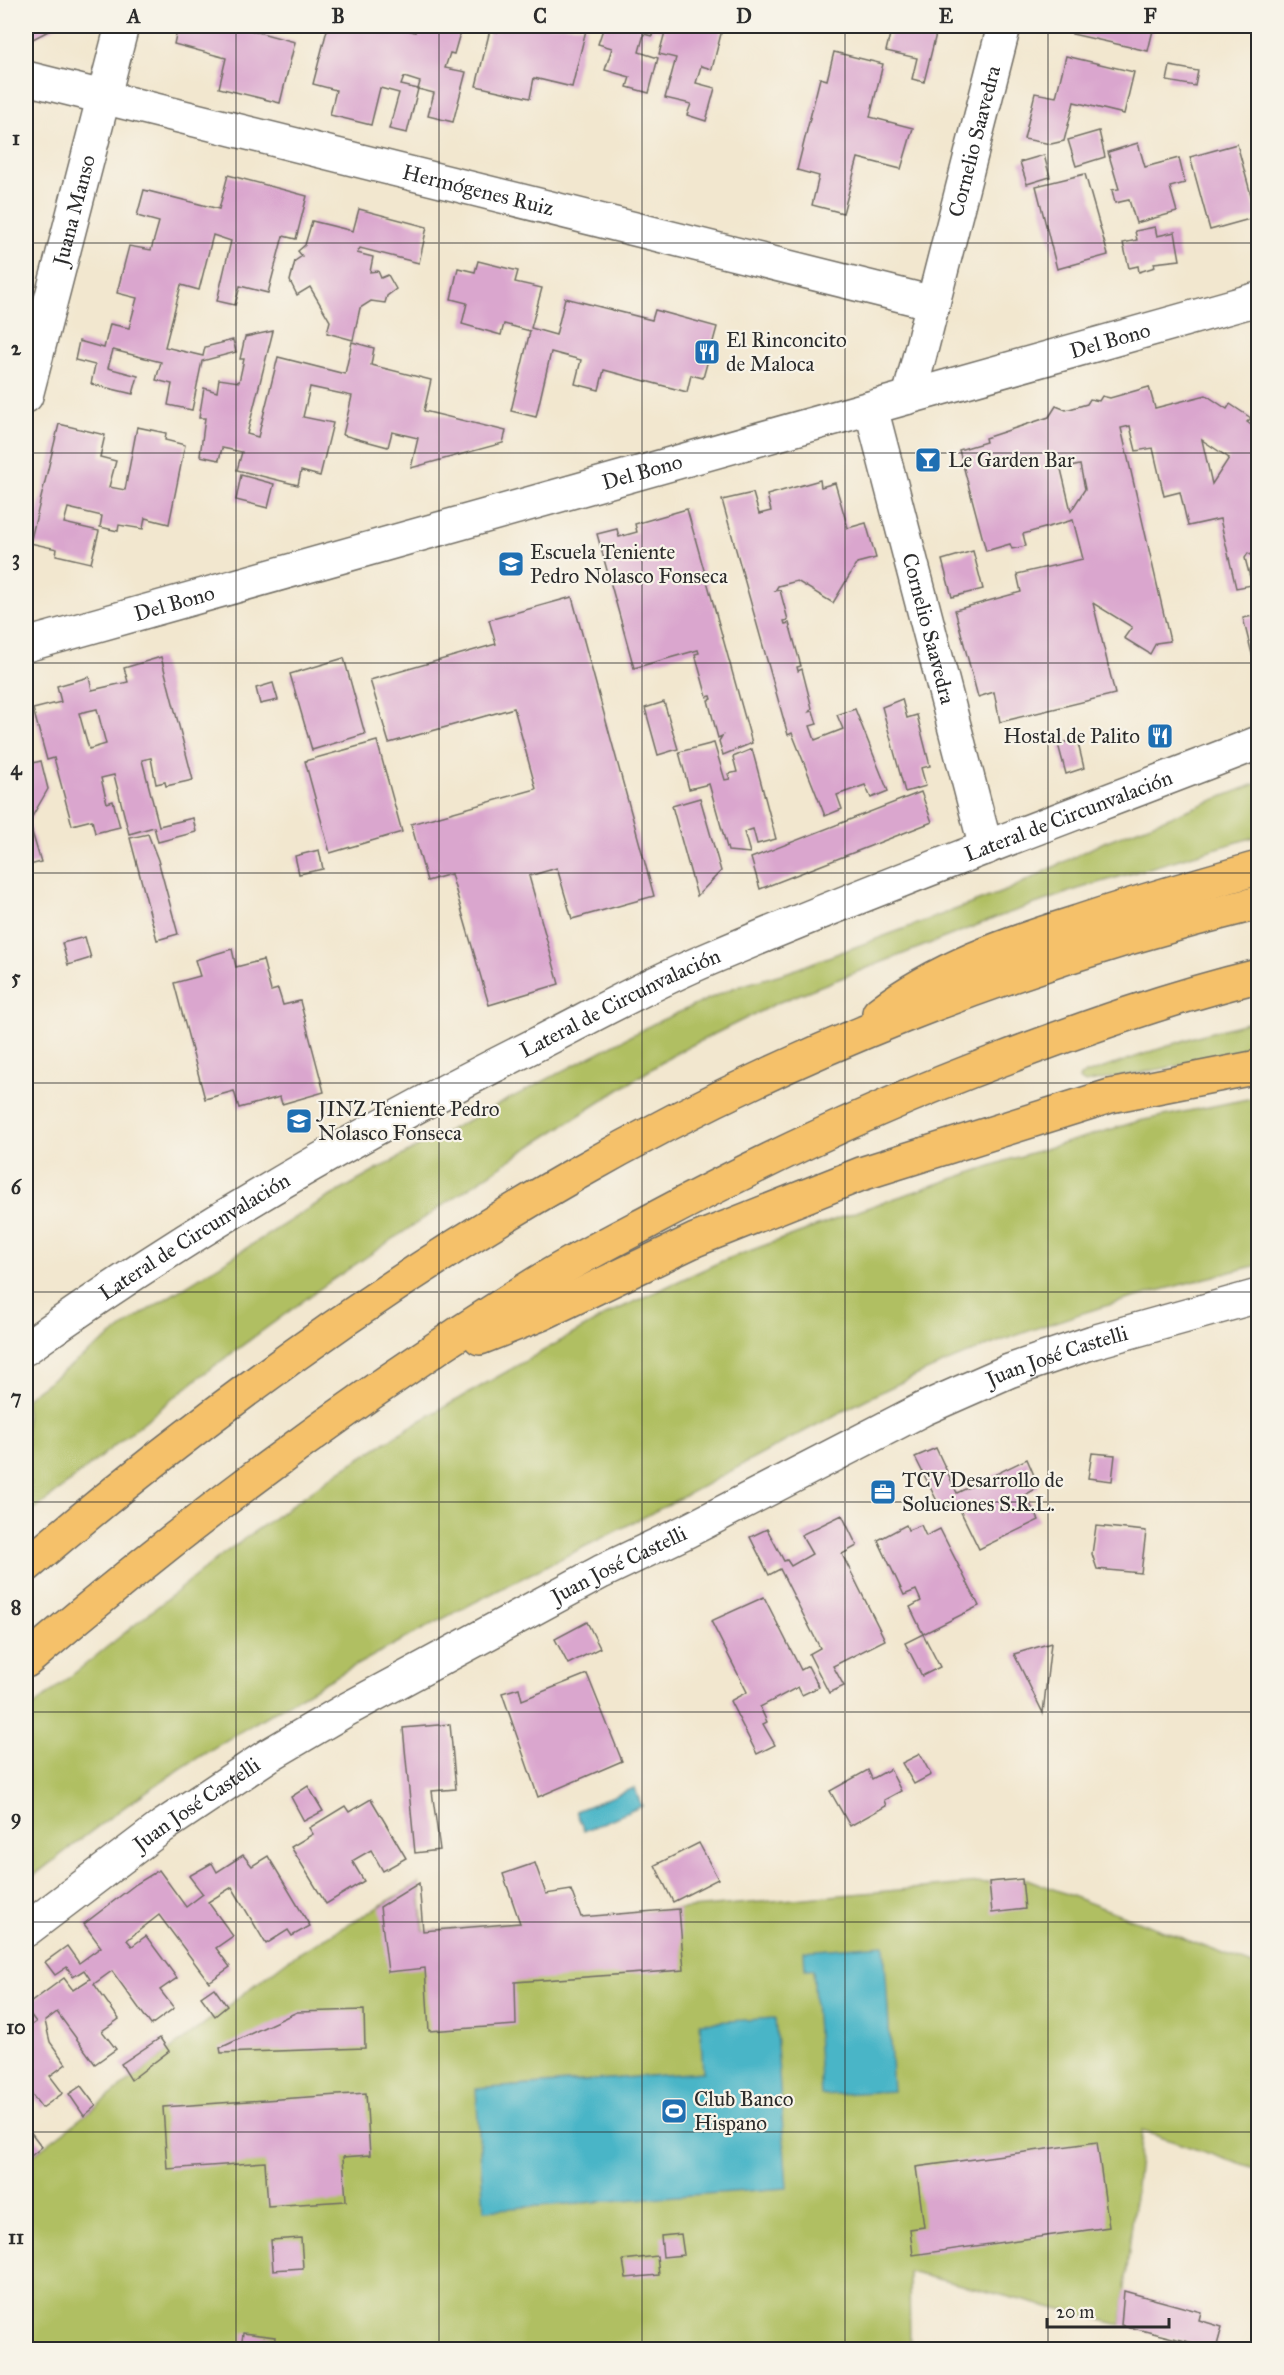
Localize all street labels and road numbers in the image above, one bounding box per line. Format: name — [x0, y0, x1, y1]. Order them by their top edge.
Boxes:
street label: Cornelio Saavedra — [943, 63, 1006, 220]
street label: Juana Manso — [47, 152, 101, 270]
street label: Hermógenes Ruiz — [400, 159, 557, 222]
street label: Del Bono — [1067, 317, 1153, 364]
street label: Del Bono — [599, 448, 686, 496]
street label: Cornelio Saavedra — [896, 550, 961, 707]
street label: Del Bono — [131, 580, 218, 627]
street label: Lateral de Circunvalación — [961, 764, 1176, 867]
street label: Lateral de Circunvalación — [516, 943, 724, 1063]
street label: Lateral de Circunvalación — [94, 1167, 295, 1306]
street label: Juan José Castelli — [980, 1320, 1131, 1393]
street label: Juan José Castelli — [545, 1520, 691, 1610]
street label: Juan José Castelli — [126, 1752, 265, 1858]

